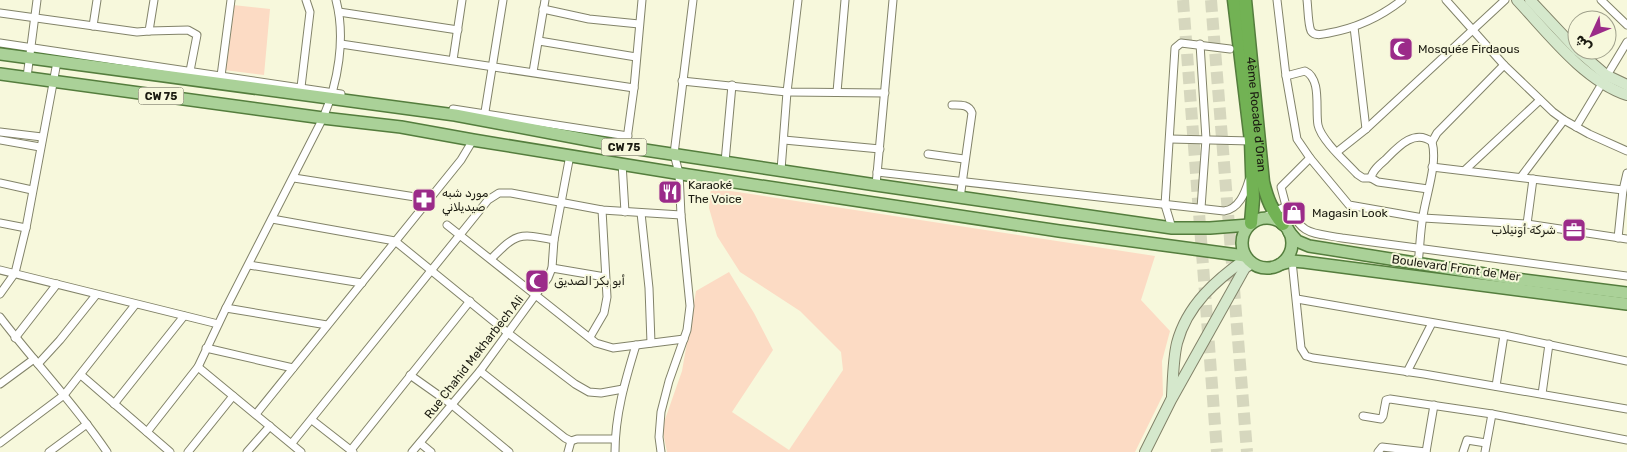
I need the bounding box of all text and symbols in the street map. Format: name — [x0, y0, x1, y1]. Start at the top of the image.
north arrow — [1567, 10, 1617, 60]
text: ش — [1571, 31, 1595, 56]
mosque icon: Mosquée Firdaous — [1388, 36, 1414, 62]
place label: Mosquée Firdaous — [1418, 42, 1520, 56]
street label: 4ème Rocade d'Oran — [1244, 56, 1269, 173]
road number: CW 75 — [138, 88, 184, 104]
road number: CW 75 — [602, 138, 646, 156]
place label: Karaoké The Voice — [688, 178, 742, 206]
restaurant icon: Karaoké The Voice — [657, 179, 683, 205]
place label: مورد شبه صيديلاني — [442, 186, 489, 216]
pharmacy icon: مورد شبه صيديلاني — [411, 187, 437, 213]
shop icon: Magasin Look — [1281, 200, 1307, 226]
place label: Magasin Look — [1312, 206, 1389, 220]
office icon: شركة أونيلاب — [1561, 217, 1587, 243]
place label: شركة أونيلاب — [1491, 223, 1556, 238]
street label: Boulevard Front de Mer — [1391, 252, 1522, 284]
mosque icon: أبو بكر الصديق — [524, 268, 550, 294]
place label: أبو بكر الصديق — [554, 274, 625, 289]
street label: Rue Chahid Mekharbech Ali — [422, 293, 526, 421]

